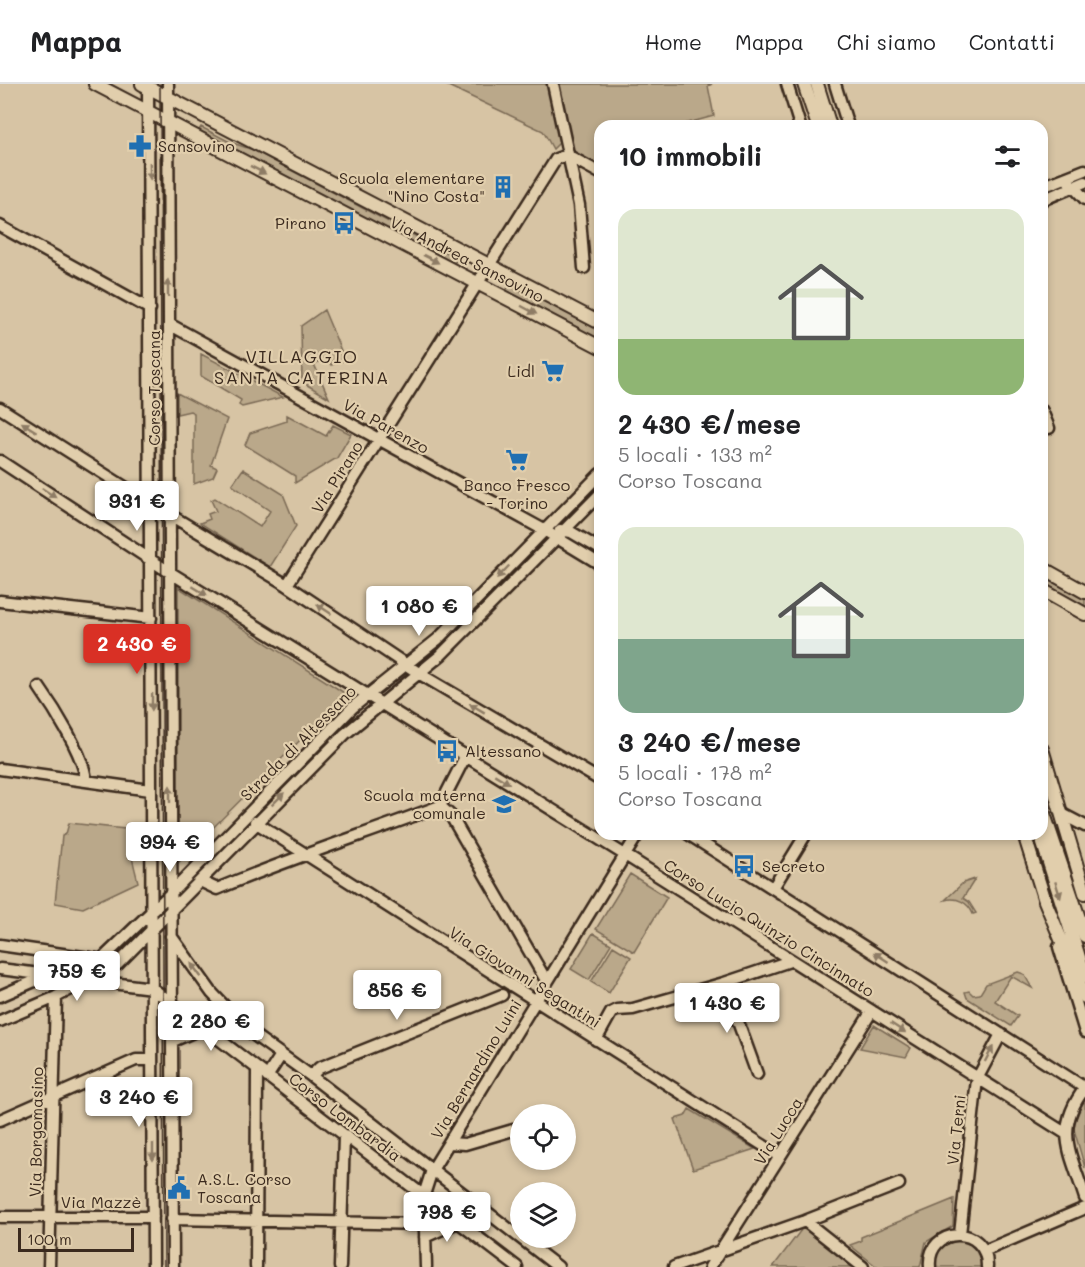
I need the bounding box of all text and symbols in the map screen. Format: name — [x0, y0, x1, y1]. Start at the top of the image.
text: Mappa — [30, 23, 122, 59]
text: Home — [645, 28, 702, 55]
text: Mappa — [735, 28, 804, 55]
text: Chi siamo — [837, 28, 936, 55]
text: Contatti — [969, 28, 1055, 55]
pharmacy icon: Sansovino — [127, 133, 153, 159]
place label: Sansovino — [158, 135, 235, 156]
text: 10 immobili — [618, 139, 763, 173]
icon: filters — [991, 140, 1024, 173]
one-way arrow — [145, 161, 154, 180]
one-way arrow — [249, 165, 266, 174]
place label: Scuola elementare "Nino Costa" — [339, 167, 485, 206]
building icon: Scuola elementare "Nino Costa" — [490, 174, 516, 200]
bus stop icon: Pirano — [331, 210, 357, 236]
street label: Via Andrea Sansovino — [387, 211, 548, 307]
place label: Pirano — [275, 212, 326, 233]
icon: home — [767, 248, 875, 356]
one-way arrow — [422, 254, 439, 264]
one-way arrow — [163, 279, 173, 298]
one-way arrow — [521, 306, 538, 315]
street label: Corso Toscana — [143, 330, 164, 446]
district label: VILLAGGIO SANTA CATERINA — [214, 344, 390, 389]
supermarket icon: Lidl — [540, 358, 566, 384]
place label: Lidl — [508, 360, 535, 381]
street label: Via Parenzo — [340, 393, 433, 458]
text: 2 430 €/mese — [618, 407, 801, 441]
one-way arrow — [21, 421, 38, 432]
street label: Via Pirano — [306, 437, 367, 517]
text: 5 locali · 133 m² — [618, 441, 772, 467]
supermarket icon: Banco Fresco - Torino — [504, 447, 530, 473]
text: Corso Toscana — [618, 467, 763, 493]
place label: Banco Fresco - Torino — [464, 474, 570, 513]
pin: 931 € — [95, 481, 179, 532]
text: 931 € — [109, 487, 165, 513]
one-way arrow — [41, 488, 57, 499]
one-way arrow — [497, 564, 511, 578]
icon: home — [767, 566, 875, 674]
one-way arrow — [192, 585, 209, 596]
pin: 1 080 € — [364, 586, 474, 637]
text: 1 080 € — [380, 592, 458, 618]
one-way arrow — [316, 604, 332, 615]
pin: 2 430 € — [82, 624, 192, 675]
text: 2 430 € — [97, 630, 177, 656]
street label: Strada di Altessano — [235, 680, 360, 805]
one-way arrow — [147, 693, 157, 712]
one-way arrow — [468, 703, 485, 713]
text: 3 240 €/mese — [618, 725, 801, 759]
bus stop icon: Altessano — [434, 738, 460, 764]
place label: Altessano — [465, 740, 541, 761]
text: 5 locali · 178 m² — [618, 759, 772, 785]
one-way arrow — [494, 774, 510, 785]
one-way arrow — [165, 784, 175, 803]
place label: Scuola materna comunale — [364, 784, 486, 823]
text: Corso Toscana — [618, 785, 763, 811]
school or university icon: Scuola materna comunale — [491, 791, 517, 817]
one-way arrow — [271, 792, 286, 806]
pin: 994 € — [128, 822, 212, 873]
text: 994 € — [140, 828, 200, 854]
bus stop icon: Secreto — [731, 853, 757, 879]
street label: Corso Lucio Quinzio Cincinnato — [660, 854, 879, 1001]
place label: Secreto — [762, 855, 825, 876]
one-way arrow — [1054, 881, 1063, 899]
street label: Via Giovanni Segantini — [445, 921, 605, 1032]
pin: 759 € — [35, 951, 119, 1002]
one-way arrow — [873, 952, 889, 963]
text: 759 € — [48, 957, 106, 983]
one-way arrow — [190, 963, 202, 978]
pin: 856 € — [355, 970, 439, 1021]
text: 856 € — [367, 976, 427, 1002]
pin: 1 430 € — [672, 983, 782, 1034]
text: 1 430 € — [688, 989, 766, 1015]
street label: Via Bernardino Luini — [426, 995, 526, 1142]
pin: 2 280 € — [156, 1001, 266, 1052]
text: 2 280 € — [172, 1007, 250, 1033]
one-way arrow — [890, 1022, 906, 1033]
one-way arrow — [984, 1045, 994, 1062]
street label: Via Borgomasino — [24, 1067, 47, 1197]
street label: Corso Lombardia — [285, 1068, 406, 1166]
pin: 3 240 € — [84, 1077, 194, 1128]
text: 3 240 € — [99, 1083, 179, 1109]
street label: Via Lucca — [748, 1093, 807, 1169]
street label: Via Terni — [941, 1094, 970, 1166]
map controls — [510, 1104, 576, 1248]
button: locate — [510, 1104, 576, 1170]
one-way arrow — [148, 1142, 158, 1161]
place label: A.S.L. Corso Toscana — [197, 1168, 291, 1207]
public building icon: A.S.L. Corso Toscana — [166, 1175, 192, 1201]
button: layers — [510, 1182, 576, 1248]
street label: Via Mazzè — [61, 1191, 141, 1212]
pin: 798 € — [405, 1192, 489, 1243]
text: 798 € — [418, 1198, 476, 1224]
scale bar — [18, 1225, 134, 1252]
text: 100 m — [27, 1228, 72, 1249]

